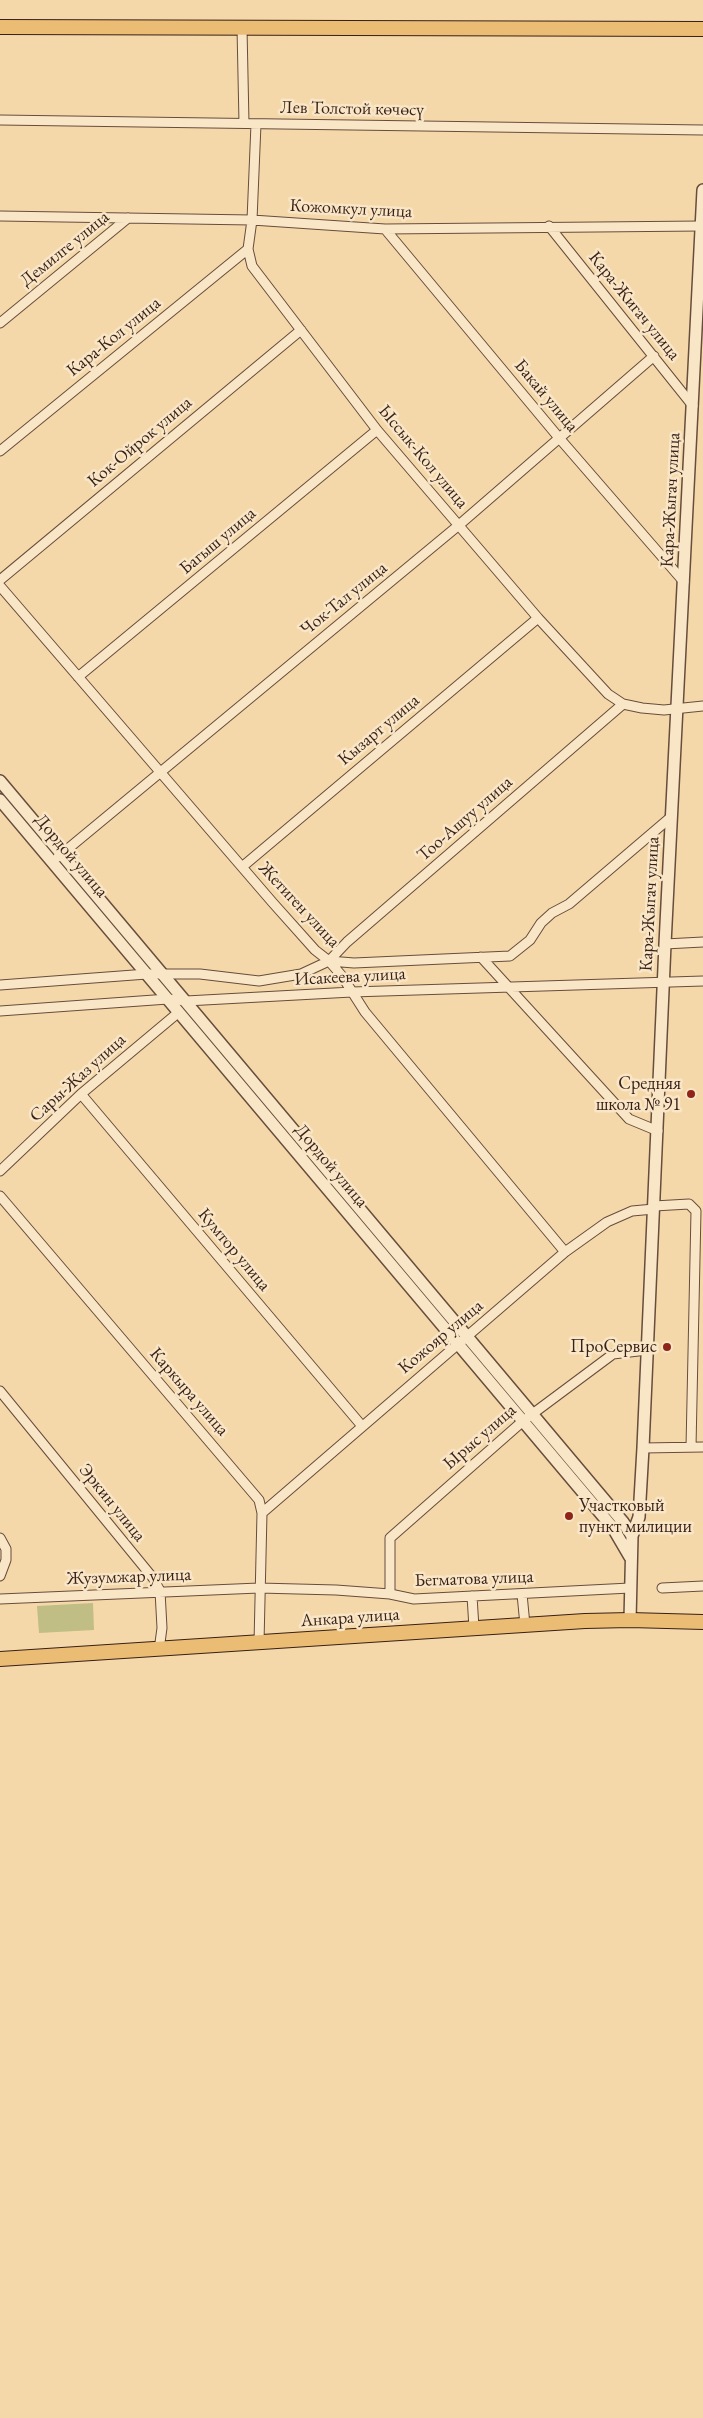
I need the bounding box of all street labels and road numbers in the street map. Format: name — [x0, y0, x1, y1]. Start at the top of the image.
street label: Лев Толстой көчөсү — [280, 97, 424, 121]
street label: Кожомкул улица — [289, 195, 413, 223]
street label: Демилге улица — [16, 207, 114, 291]
street label: Кара-Жигач улица — [584, 247, 684, 365]
street label: Кара-Кол улица — [63, 293, 165, 381]
street label: Бакай улица — [509, 355, 583, 437]
street label: Кок-Ойрок улица — [83, 392, 197, 492]
street label: Ыссык-Кол улица — [373, 401, 473, 513]
street label: Кара-Жыгач улица — [657, 432, 685, 568]
street label: Багыш улица — [175, 503, 261, 579]
street label: Чок-Тал улица — [296, 558, 392, 640]
street label: Кызарт улица — [334, 690, 424, 770]
street label: Тоо-Ашуу улица — [413, 772, 517, 866]
street label: Дордой улица — [30, 810, 112, 902]
street label: Кара-Жыгач улица — [636, 836, 664, 972]
street label: Жетиген улица — [254, 858, 344, 952]
street label: Исакеева улица — [294, 963, 406, 991]
street label: Сары-Жаз улица — [26, 1029, 130, 1127]
street label: Дордой улица — [290, 1120, 372, 1212]
street label: Кумтор улица — [193, 1204, 275, 1296]
street label: Кожояр улица — [394, 1295, 488, 1379]
street label: Каркыра улица — [145, 1343, 233, 1441]
street label: Ырыс улица — [439, 1400, 521, 1474]
street label: Эркин улица — [74, 1460, 150, 1546]
street label: Жузумжар улица — [66, 1564, 192, 1590]
street label: Бегматова улица — [414, 1566, 534, 1592]
street label: Анкара улица — [300, 1604, 400, 1632]

